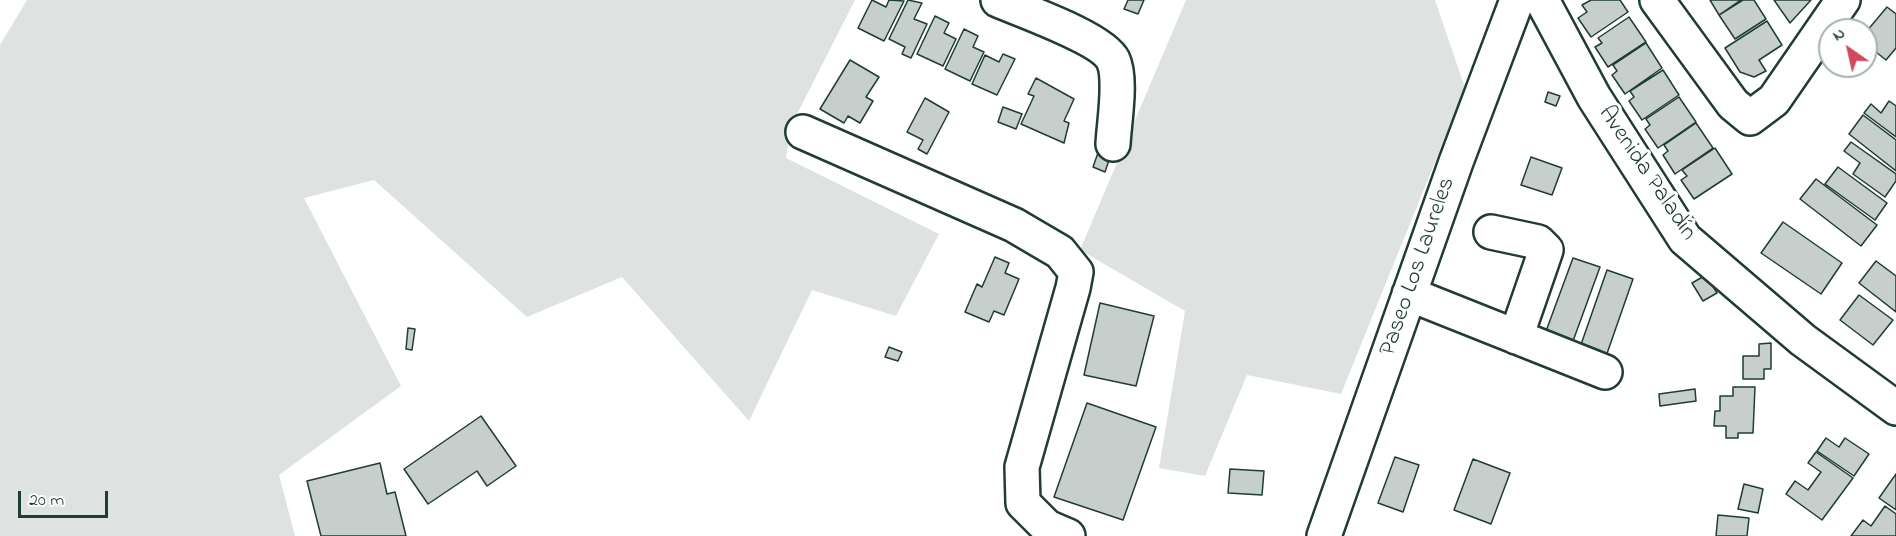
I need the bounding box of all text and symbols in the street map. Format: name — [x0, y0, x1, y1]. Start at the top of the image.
north arrow — [1818, 18, 1878, 78]
text: N — [1828, 22, 1850, 48]
street label: Avenida Paladín — [1590, 101, 1702, 247]
street label: Paseo Los Laureles — [1375, 174, 1463, 360]
scale bar — [21, 479, 111, 517]
text: 20 m — [29, 488, 64, 514]

